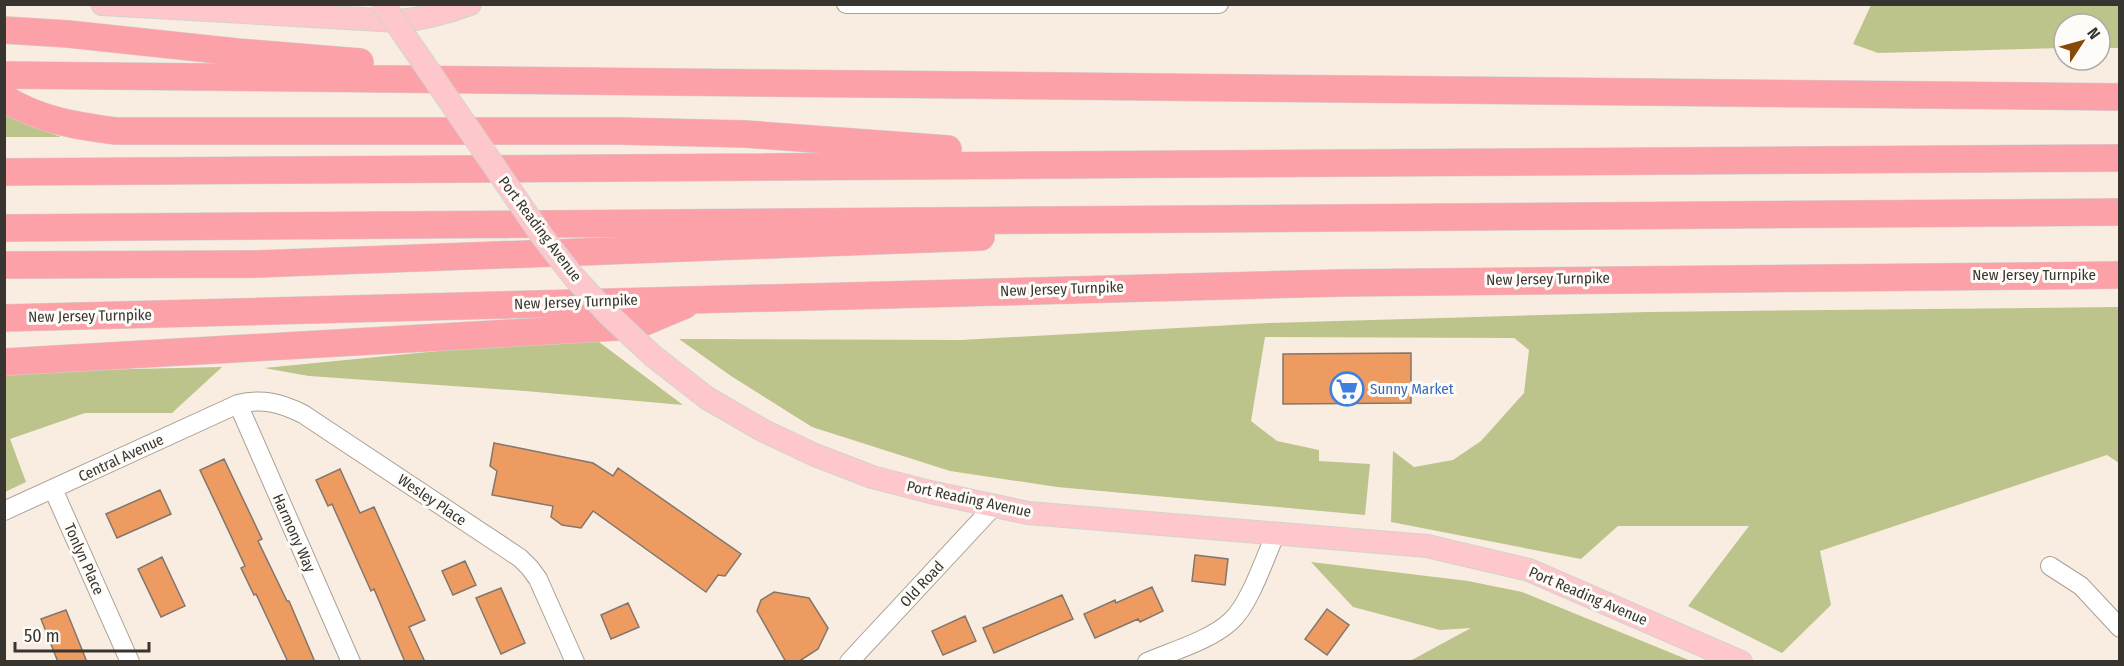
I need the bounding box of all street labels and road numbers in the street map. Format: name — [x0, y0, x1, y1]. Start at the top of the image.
street label: Port Reading Avenue — [495, 173, 585, 285]
street label: New Jersey Turnpike — [1972, 266, 2096, 284]
street label: New Jersey Turnpike — [1486, 269, 1610, 289]
street label: New Jersey Turnpike — [1000, 278, 1124, 300]
street label: New Jersey Turnpike — [514, 291, 638, 313]
street label: New Jersey Turnpike — [28, 306, 152, 326]
street label: Central Avenue — [75, 430, 167, 486]
street label: Wesley Place — [394, 470, 470, 530]
street label: Port Reading Avenue — [905, 477, 1033, 521]
street label: Harmony Way — [269, 491, 319, 575]
street label: Tonlyn Place — [60, 520, 108, 598]
street label: Old Road — [896, 557, 948, 611]
street label: Port Reading Avenue — [1526, 563, 1650, 629]

